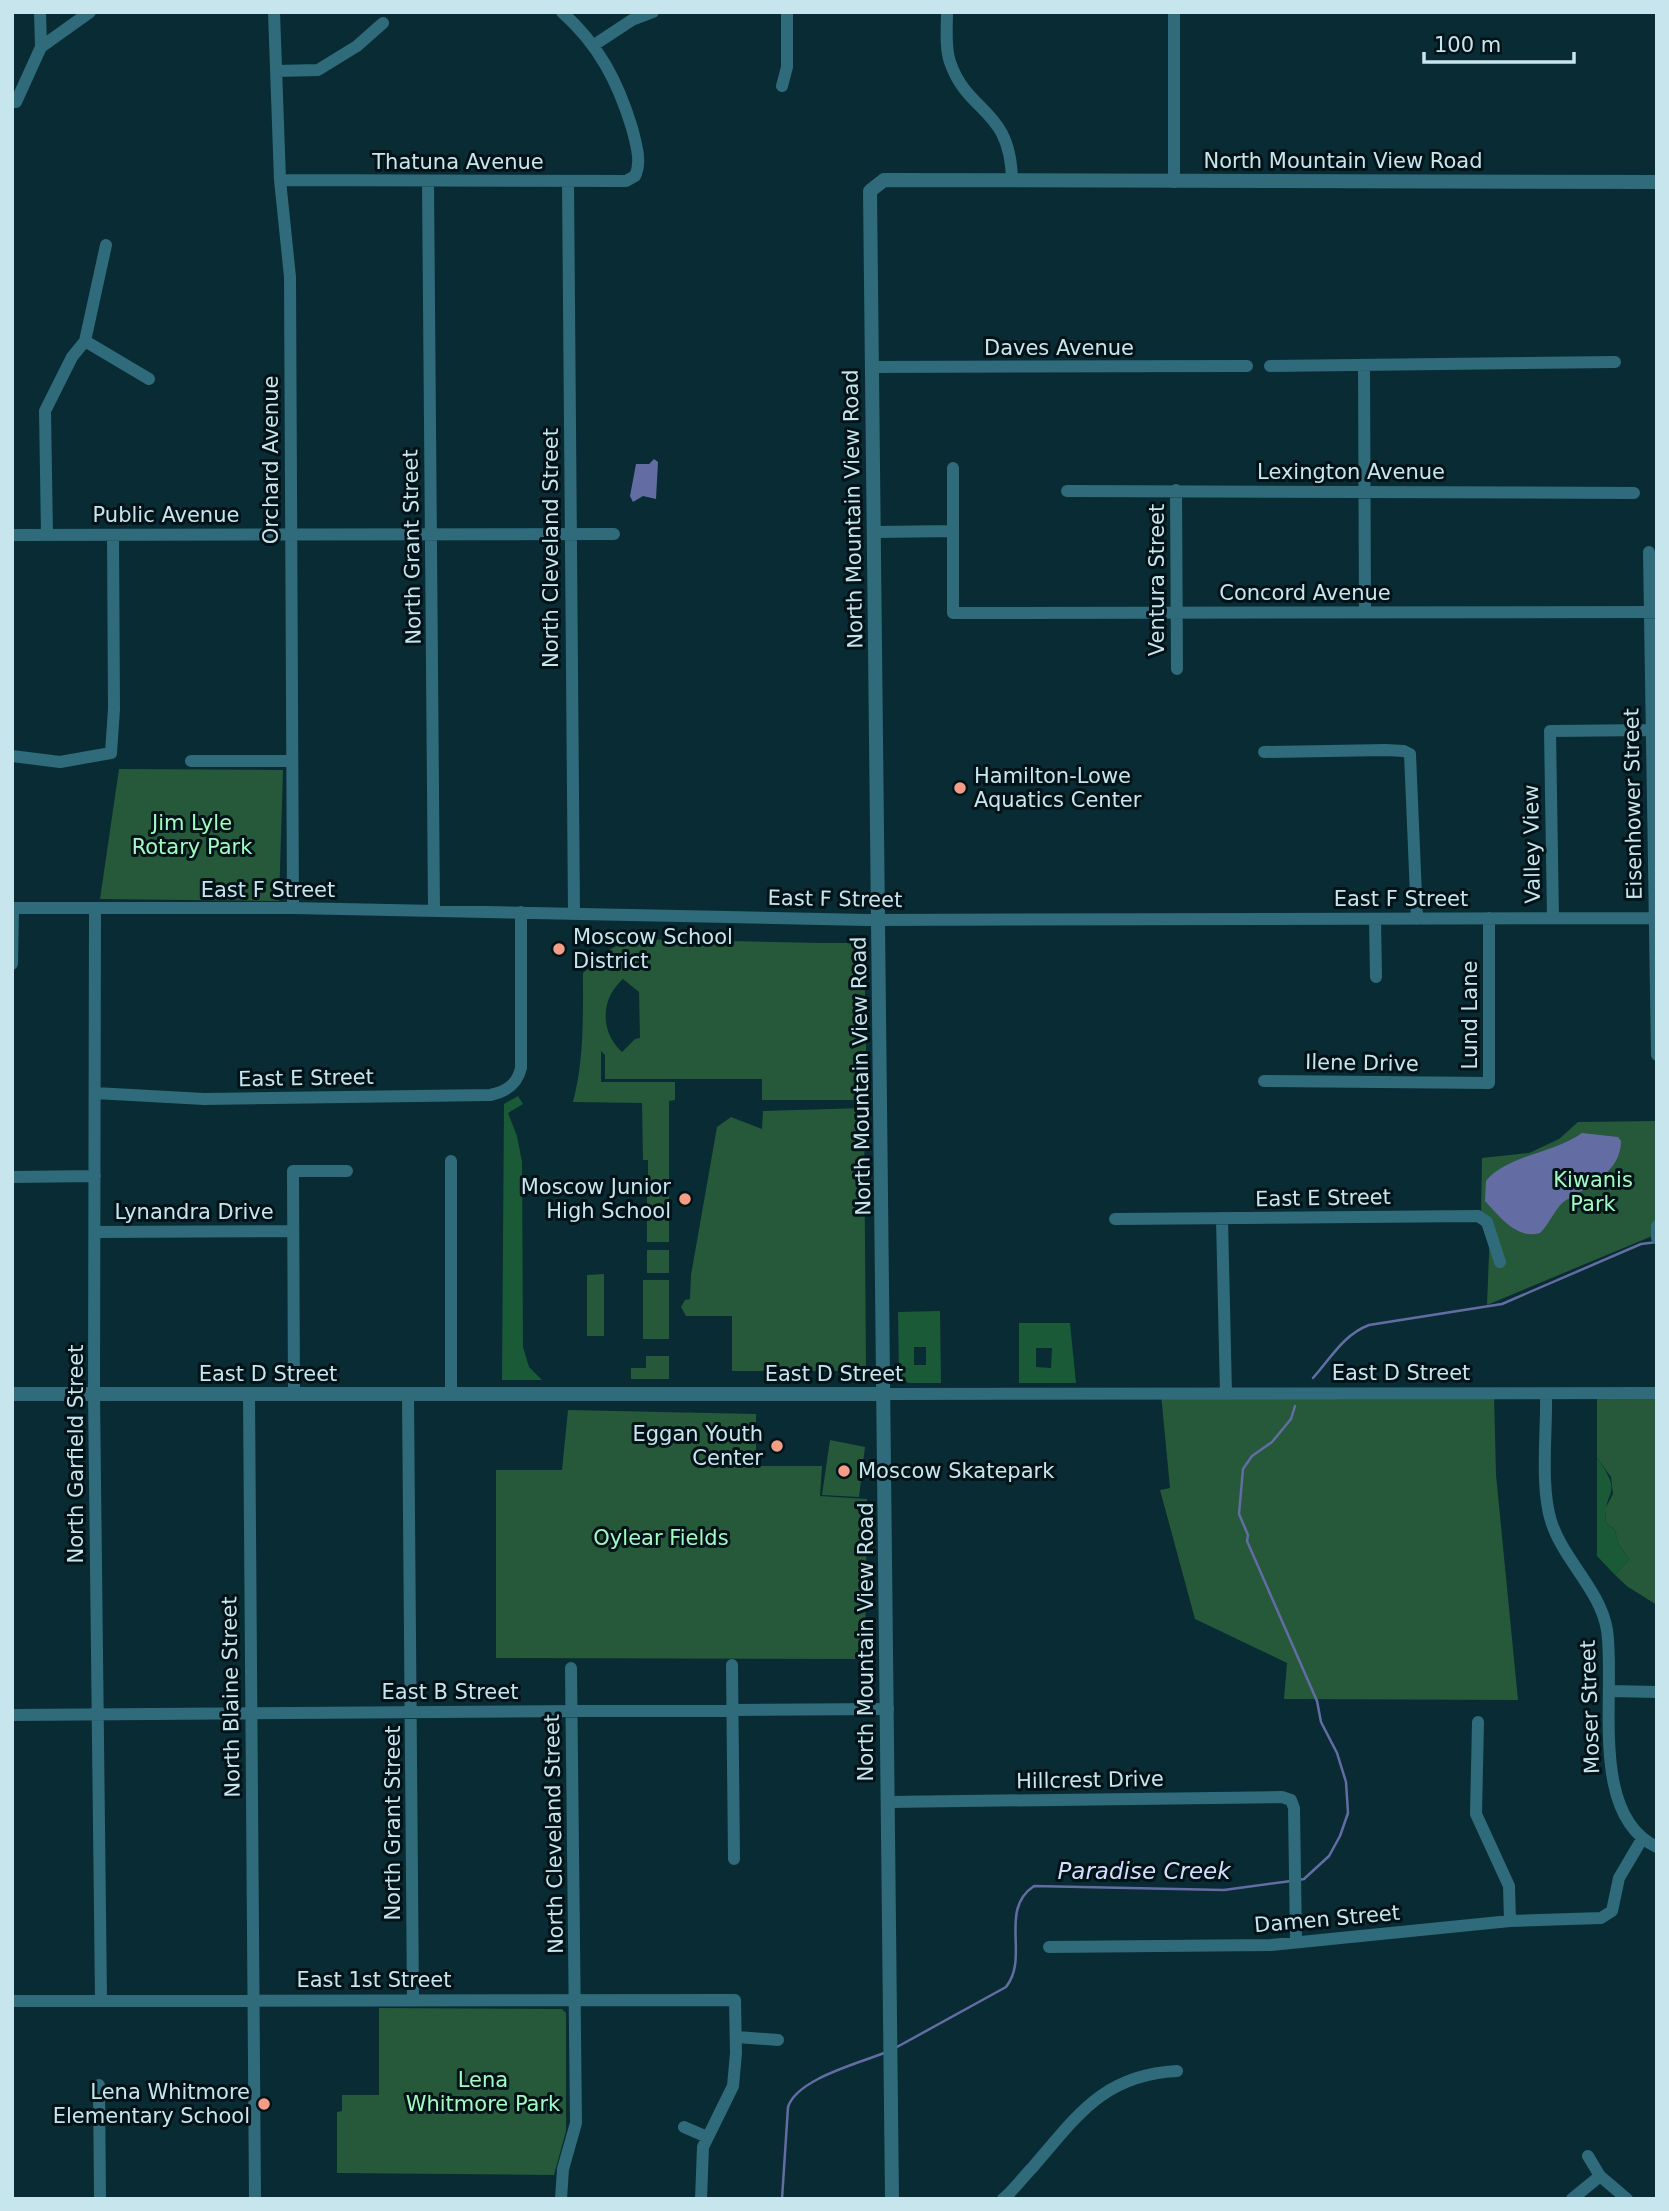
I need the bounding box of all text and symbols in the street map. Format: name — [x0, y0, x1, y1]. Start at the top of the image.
scale bar — [1424, 21, 1574, 65]
text: 100 m — [1434, 33, 1501, 57]
street label: North Mountain View Road — [1203, 149, 1483, 173]
street label: Thatuna Avenue — [371, 150, 544, 174]
street label: Daves Avenue — [984, 336, 1134, 360]
street label: North Mountain View Road — [839, 369, 867, 649]
street label: Orchard Avenue — [259, 376, 283, 544]
street label: North Cleveland Street — [539, 428, 563, 668]
street label: North Grant Street — [398, 449, 426, 645]
street label: Lexington Avenue — [1257, 460, 1445, 484]
street label: Public Avenue — [93, 503, 239, 527]
street label: Ventura Street — [1145, 504, 1169, 656]
street label: Concord Avenue — [1219, 581, 1391, 605]
street label: Eisenhower Street — [1619, 708, 1647, 900]
place label: Hamilton-Lowe Aquatics Center — [974, 764, 1142, 812]
marker: Hamilton-Lowe Aquatics Center — [952, 780, 968, 796]
street label: Valley View — [1519, 784, 1545, 904]
park label: Jim Lyle Rotary Park — [132, 811, 253, 859]
street label: East F Street — [201, 878, 335, 902]
street label: East F Street — [768, 886, 902, 912]
street label: East F Street — [1334, 887, 1468, 911]
place label: Moscow School District — [573, 925, 733, 973]
street label: North Mountain View Road — [847, 936, 875, 1216]
marker: Moscow School District — [551, 941, 567, 957]
street label: Lund Lane — [1458, 961, 1482, 1069]
street label: Ilene Drive — [1305, 1050, 1419, 1076]
street label: East E Street — [238, 1065, 374, 1091]
park label: Kiwanis Park — [1553, 1168, 1633, 1216]
place label: Moscow Junior High School — [521, 1175, 671, 1223]
street label: East E Street — [1255, 1185, 1391, 1211]
marker: Moscow Junior High School — [677, 1191, 693, 1207]
street label: Lynandra Drive — [114, 1200, 274, 1224]
street label: North Garfield Street — [64, 1345, 88, 1563]
street label: East D Street — [1332, 1361, 1470, 1385]
street label: East D Street — [199, 1362, 337, 1386]
street label: East D Street — [765, 1362, 903, 1386]
place label: Eggan Youth Center — [632, 1422, 763, 1470]
marker: Eggan Youth Center — [769, 1438, 785, 1454]
place label: Moscow Skatepark — [858, 1459, 1055, 1483]
marker: Moscow Skatepark — [836, 1463, 852, 1479]
street label: North Mountain View Road — [854, 1502, 878, 1782]
park label: Oylear Fields — [593, 1526, 729, 1550]
street label: North Blaine Street — [217, 1596, 245, 1798]
street label: Moser Street — [1576, 1640, 1604, 1774]
street label: East B Street — [382, 1680, 518, 1704]
street label: North Cleveland Street — [540, 1714, 568, 1954]
street label: North Grant Street — [381, 1725, 405, 1921]
street label: Hillcrest Drive — [1016, 1767, 1164, 1793]
water label: Paradise Creek — [1057, 1858, 1232, 1884]
street label: Damen Street — [1253, 1901, 1401, 1937]
street label: East 1st Street — [296, 1968, 452, 1992]
park label: Lena Whitmore Park — [406, 2068, 561, 2116]
place label: Lena Whitmore Elementary School — [53, 2080, 250, 2128]
marker: Lena Whitmore Elementary School — [256, 2096, 272, 2112]

